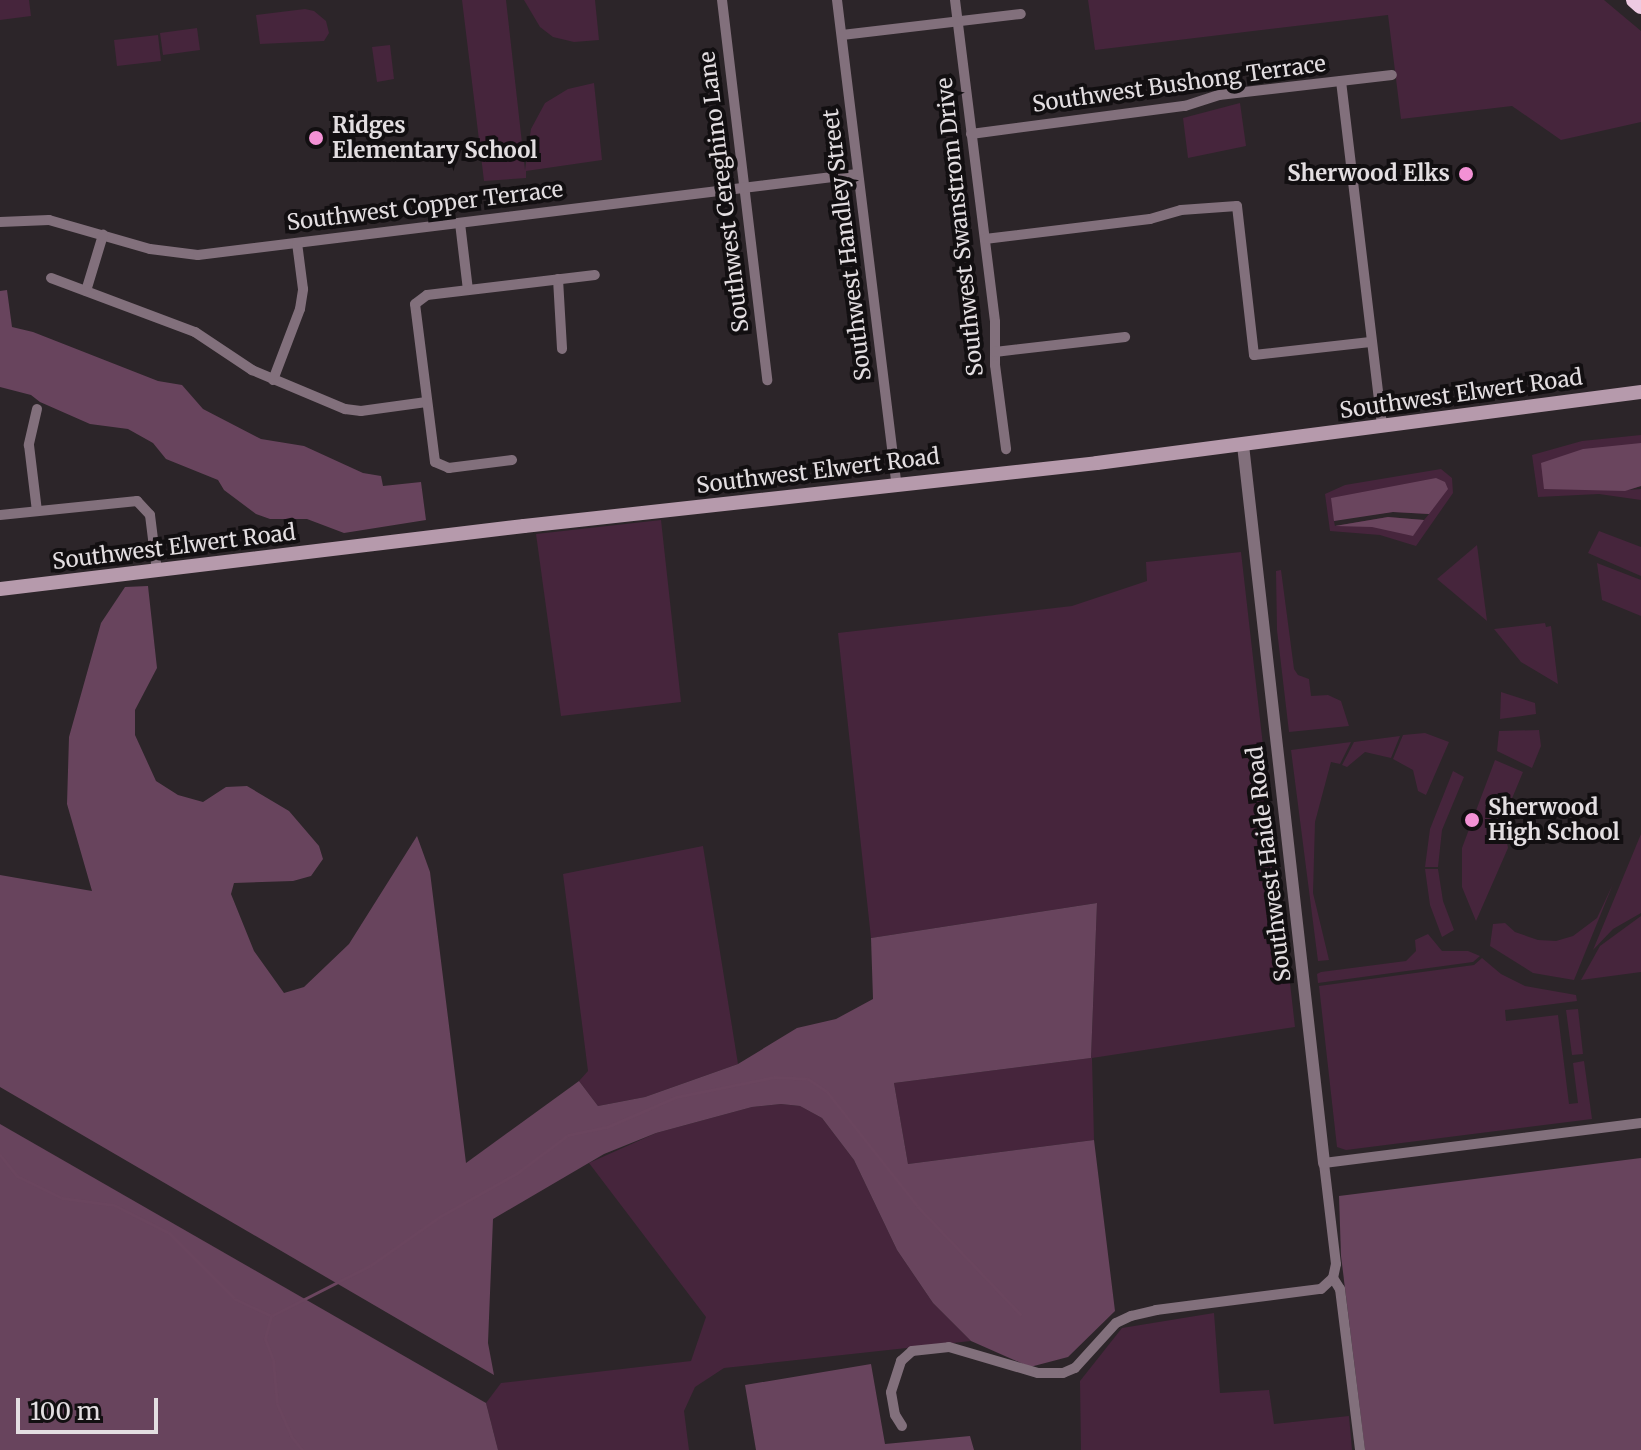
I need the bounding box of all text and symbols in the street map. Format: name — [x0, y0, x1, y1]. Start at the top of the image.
street label: Southwest Cereghino Lane — [694, 50, 754, 334]
street label: Southwest Bushong Terrace — [1031, 50, 1327, 118]
street label: Southwest Swanstrom Drive — [931, 76, 989, 378]
street label: Southwest Handley Street — [817, 108, 877, 382]
place label: Ridges Elementary School — [332, 112, 537, 164]
marker: Ridges Elementary School — [307, 129, 325, 147]
place label: Sherwood Elks — [1287, 161, 1450, 187]
marker: Sherwood Elks — [1457, 165, 1475, 183]
street label: Southwest Copper Terrace — [285, 176, 565, 236]
street label: Southwest Elwert Road — [1338, 364, 1584, 424]
street label: Southwest Elwert Road — [695, 443, 941, 499]
street label: Southwest Elwert Road — [51, 519, 297, 575]
street label: Southwest Haide Road — [1241, 745, 1297, 983]
place label: Sherwood High School — [1488, 794, 1620, 846]
marker: Sherwood High School — [1463, 811, 1481, 829]
scale bar — [20, 1382, 162, 1432]
text: 100 m — [30, 1396, 100, 1427]

